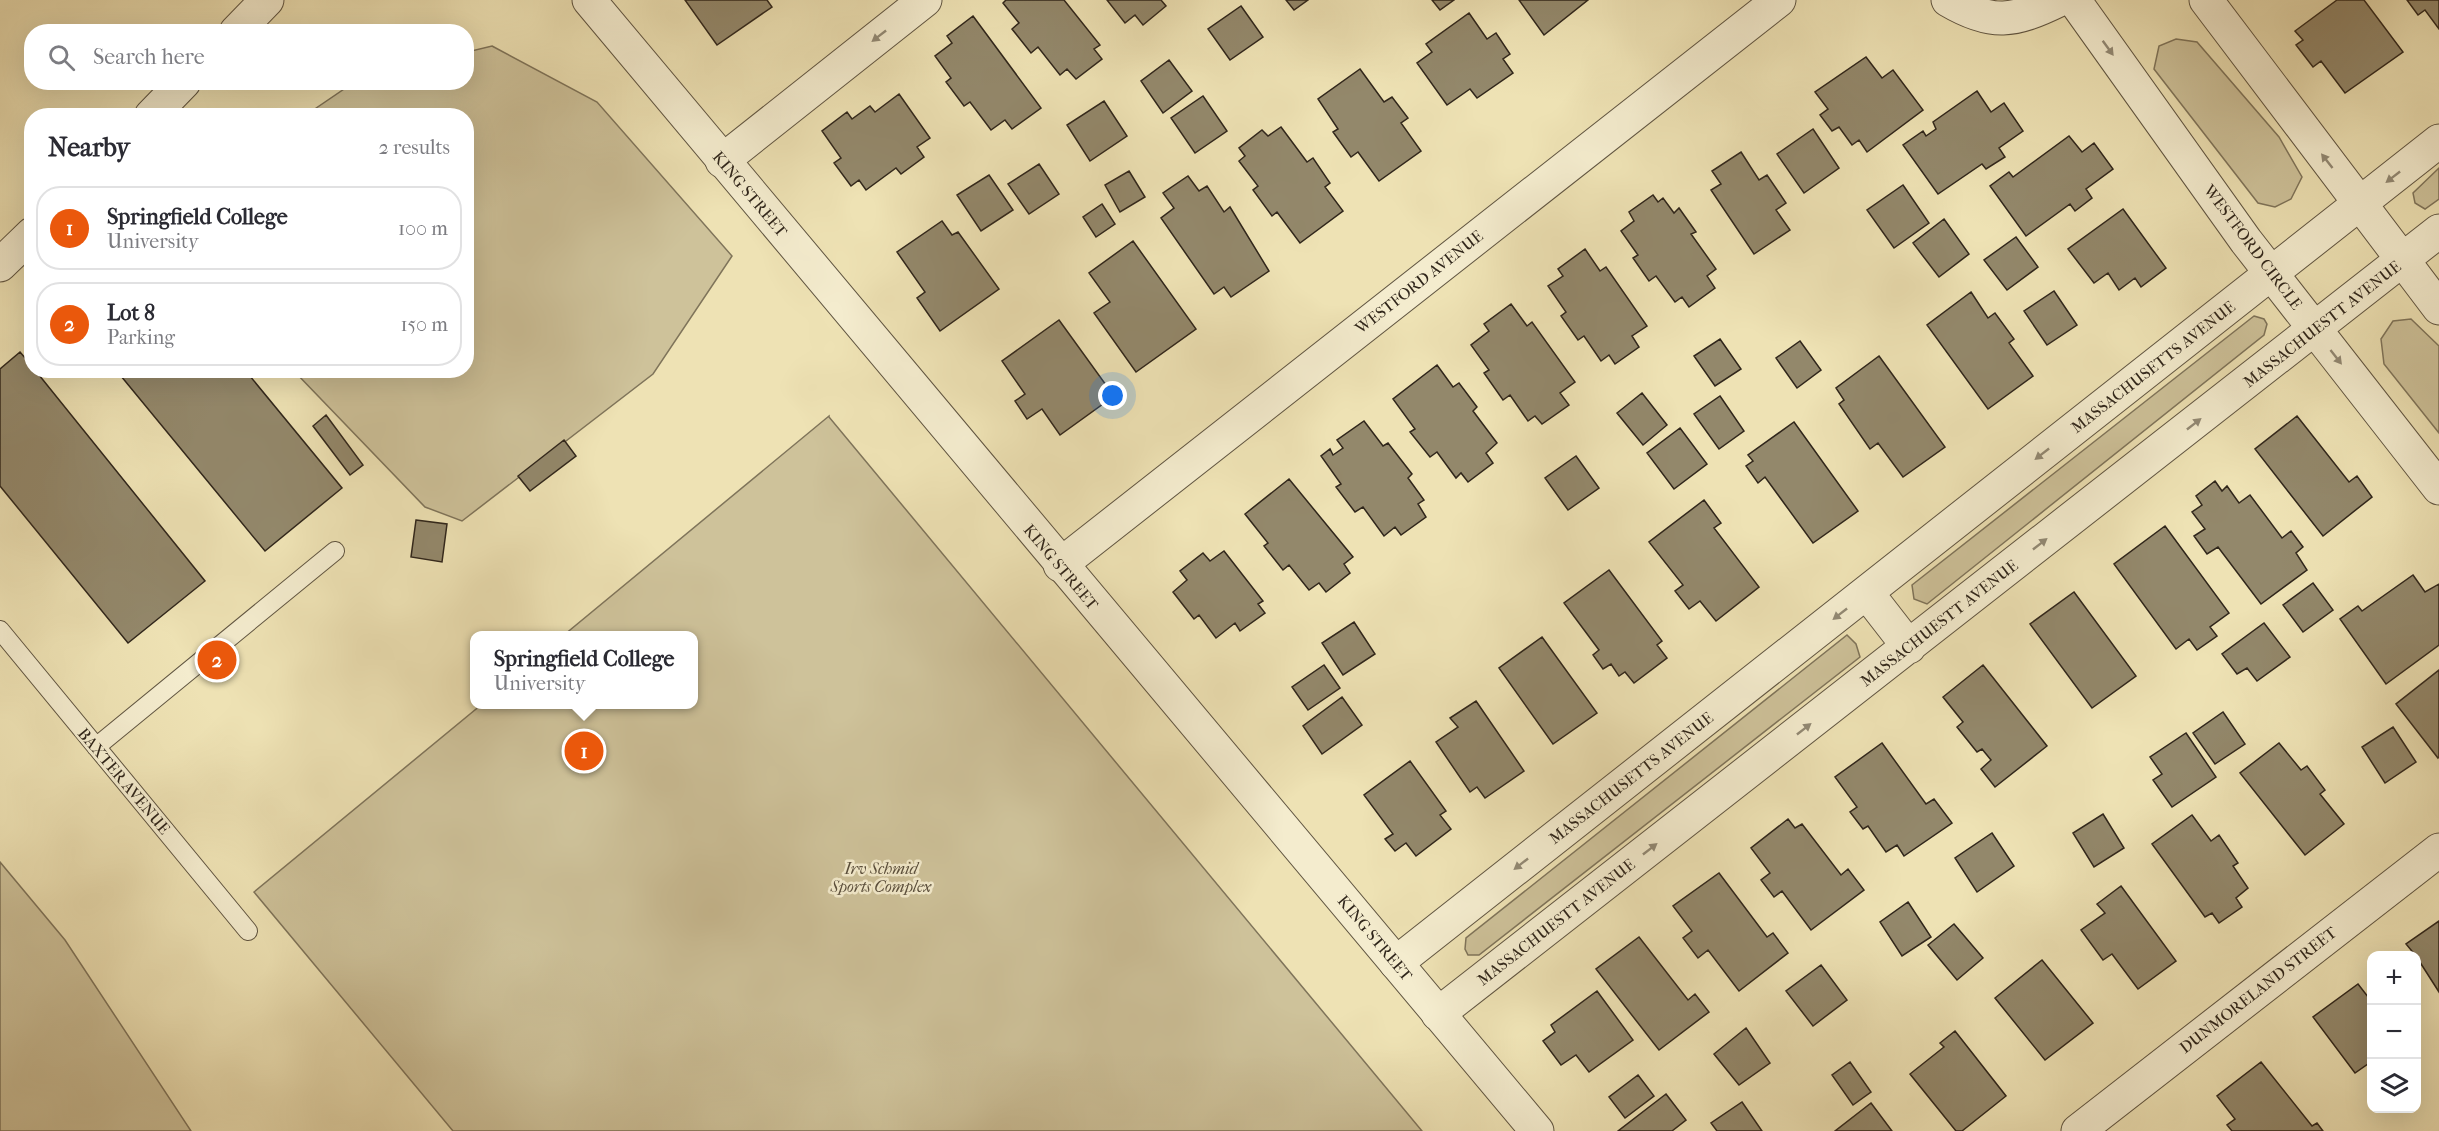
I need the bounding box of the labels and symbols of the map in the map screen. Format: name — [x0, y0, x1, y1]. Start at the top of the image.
one-way arrow — [872, 30, 887, 42]
one-way arrow — [2102, 39, 2114, 55]
street label: KING STREET — [709, 147, 791, 241]
one-way arrow — [2321, 154, 2333, 169]
one-way arrow — [2385, 171, 2401, 184]
street label: WESTFORD CIRCLE — [2199, 180, 2306, 313]
street label: WESTFORD AVENUE — [1351, 226, 1487, 338]
street label: MASSACHUESTT AVENUE — [2239, 256, 2405, 391]
street label: MASSACHUSETTS AVENUE — [2067, 297, 2239, 437]
one-way arrow — [2330, 349, 2342, 364]
your location — [1098, 381, 1127, 410]
one-way arrow — [2186, 418, 2202, 431]
one-way arrow — [2035, 448, 2050, 460]
street label: KING STREET — [1020, 520, 1102, 614]
one-way arrow — [2032, 538, 2048, 551]
street label: MASSACHUESTT AVENUE — [1856, 555, 2022, 690]
one-way arrow — [1832, 607, 1847, 619]
pin: 2 — [198, 638, 236, 682]
street label: MASSACHUSETTS AVENUE — [1545, 708, 1717, 848]
one-way arrow — [1796, 723, 1811, 735]
street label: BAXTER AVENUE — [74, 724, 174, 838]
pin: 1 — [564, 728, 604, 774]
one-way arrow — [1642, 842, 1658, 855]
street label: MASSACHUESTT AVENUE — [1473, 854, 1639, 989]
one-way arrow — [1514, 858, 1529, 870]
park label: Irv Schmid Sports Complex — [830, 859, 932, 896]
street label: KING STREET — [1334, 891, 1416, 985]
street label: DUNMORELAND STREET — [2176, 923, 2340, 1057]

